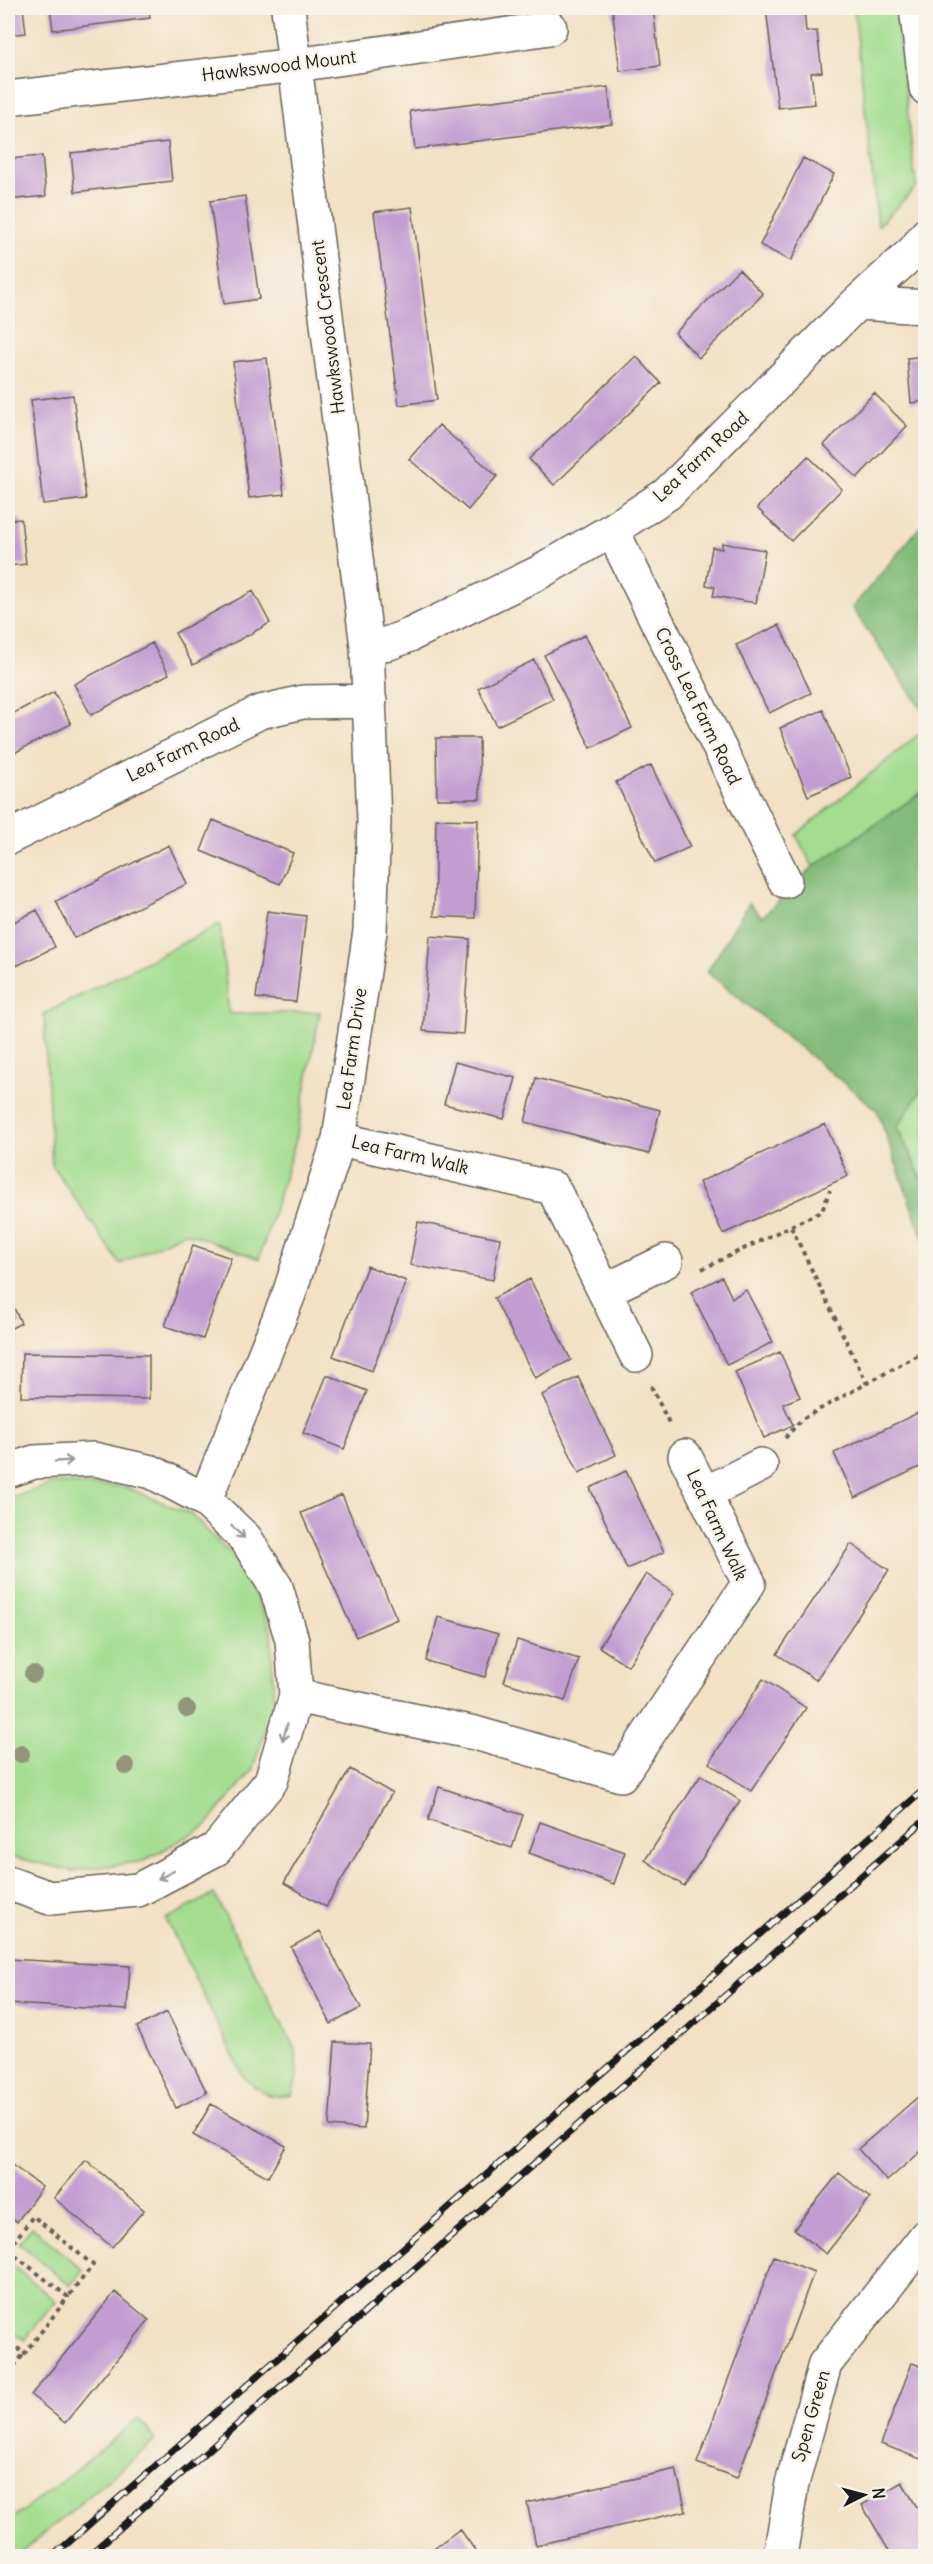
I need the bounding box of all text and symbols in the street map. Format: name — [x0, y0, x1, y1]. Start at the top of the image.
street label: Hawkswood Mount — [200, 45, 357, 86]
street label: Hawkswood Crescent — [305, 239, 350, 415]
street label: Lea Farm Road — [648, 406, 754, 507]
street label: Cross Lea Farm Road — [650, 623, 747, 789]
street label: Lea Farm Road — [123, 712, 243, 787]
street label: Lea Farm Drive — [332, 986, 371, 1111]
street label: Lea Farm Walk — [349, 1130, 471, 1179]
one-way arrow — [54, 1455, 74, 1466]
street label: Lea Farm Walk — [682, 1466, 753, 1584]
one-way arrow — [231, 1524, 246, 1539]
one-way arrow — [279, 1722, 290, 1741]
one-way arrow — [158, 1870, 176, 1881]
street label: Spen Green — [786, 2367, 835, 2464]
north arrow — [834, 2465, 894, 2525]
text: N — [868, 2487, 889, 2500]

